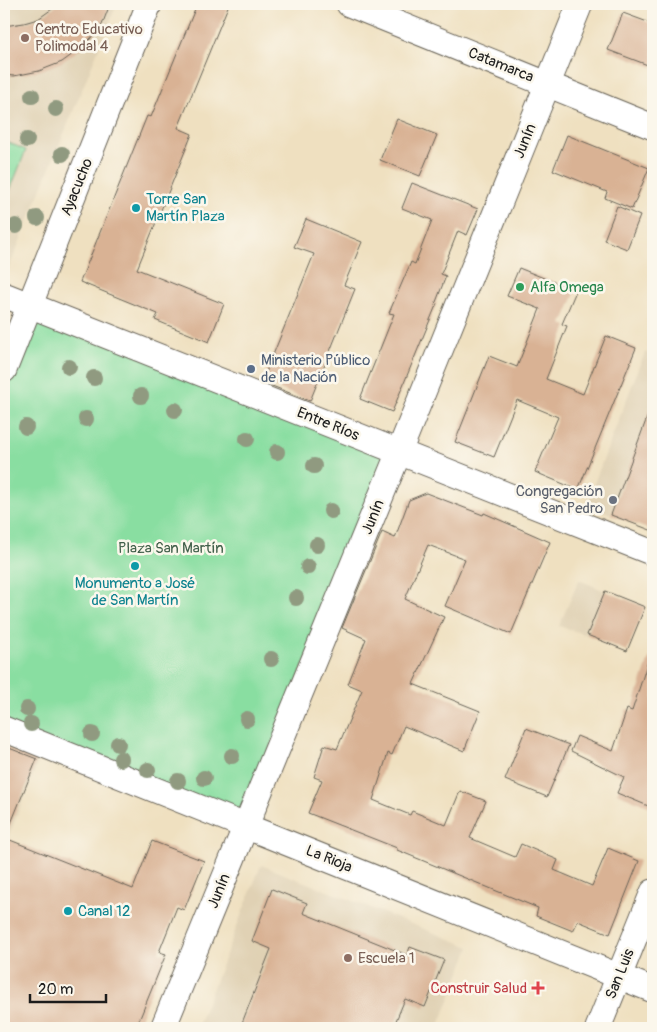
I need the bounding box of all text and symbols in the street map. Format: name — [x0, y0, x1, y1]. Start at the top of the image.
place label: Centro Educativo Polimodal 4 — [35, 20, 143, 56]
marker: Centro Educativo Polimodal 4 — [19, 32, 31, 44]
street label: Catamarca — [465, 43, 537, 87]
street label: Junín — [509, 121, 541, 161]
street label: Ayacucho — [57, 155, 97, 219]
place label: Torre San Martín Plaza — [146, 190, 225, 226]
marker: Torre San Martín Plaza — [130, 202, 142, 214]
place label: Alfa Omega — [530, 278, 604, 297]
marker: Alfa Omega — [514, 281, 526, 293]
place label: Ministerio Público de la Nación — [261, 351, 370, 387]
marker: Ministerio Público de la Nación — [245, 363, 257, 375]
street label: Entre Ríos — [294, 403, 362, 445]
place label: Congregación San Pedro — [516, 482, 603, 518]
marker: Congregación San Pedro — [607, 494, 619, 506]
street label: Junín — [357, 497, 389, 537]
park label: Plaza San Martín — [118, 539, 224, 558]
marker: Monumento a José de San Martín — [129, 560, 141, 572]
place label: Monumento a José de San Martín — [75, 574, 195, 610]
street label: La Rioja — [303, 841, 355, 877]
street label: Junín — [203, 871, 235, 911]
place label: Canal 12 — [78, 902, 130, 921]
marker: Canal 12 — [62, 905, 74, 917]
street label: San Luis — [601, 946, 639, 1002]
place label: Escuela 1 — [358, 949, 415, 968]
marker: Escuela 1 — [342, 952, 354, 964]
scale bar — [30, 972, 106, 1004]
place label: Construir Salud — [431, 979, 527, 998]
text: 20 m — [38, 980, 73, 999]
marker: Construir Salud — [531, 981, 545, 995]

